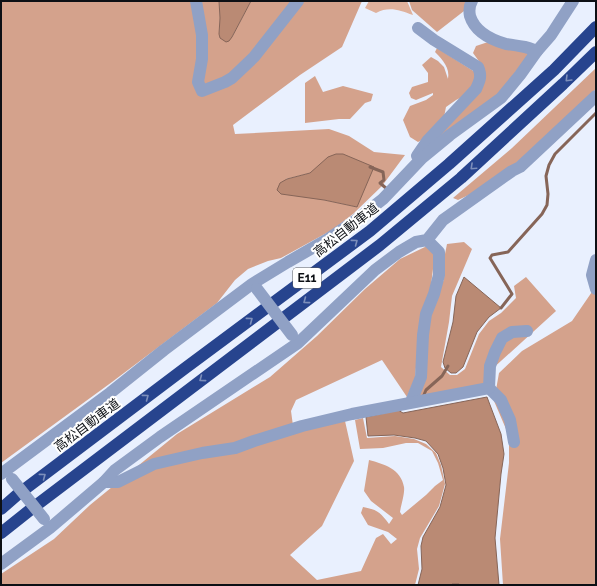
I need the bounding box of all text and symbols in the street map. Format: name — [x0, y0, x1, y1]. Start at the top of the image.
one-way arrow — [565, 74, 573, 82]
one-way arrow — [470, 163, 478, 170]
street label: 高松自動車道 — [311, 200, 381, 260]
one-way arrow — [350, 240, 357, 247]
road number: E11 — [293, 268, 321, 288]
one-way arrow — [303, 296, 310, 304]
one-way arrow — [246, 317, 253, 324]
one-way arrow — [199, 375, 206, 382]
one-way arrow — [142, 395, 149, 402]
street label: 高松自動車道 — [51, 396, 123, 454]
one-way arrow — [38, 474, 45, 481]

